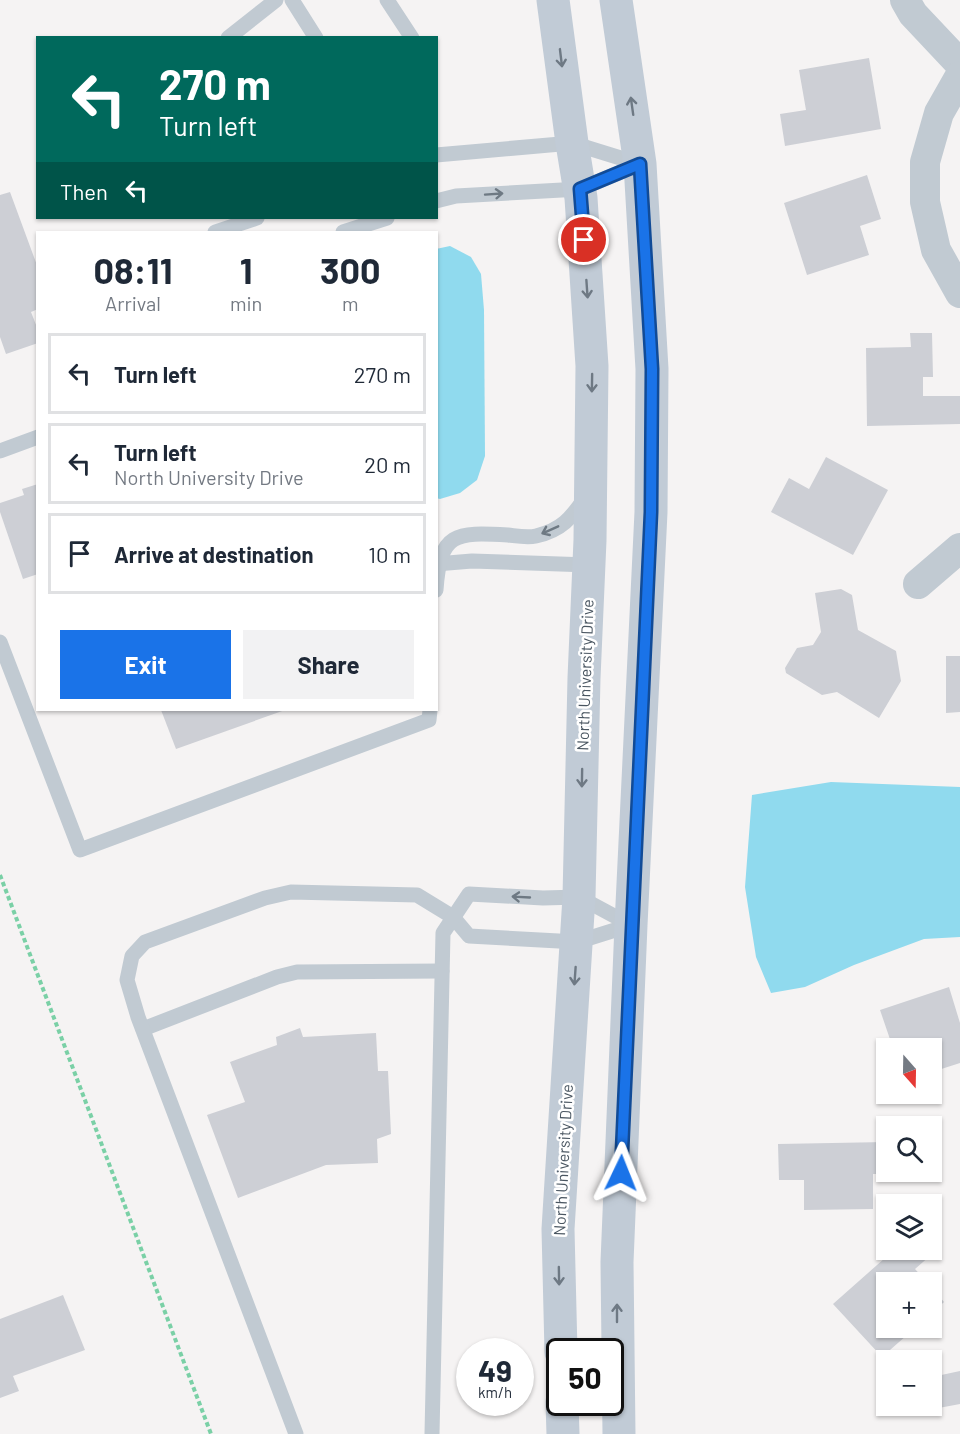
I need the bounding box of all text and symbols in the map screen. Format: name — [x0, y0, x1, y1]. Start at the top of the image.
one-way arrow — [556, 48, 567, 67]
text: 270 m — [159, 58, 271, 108]
icon: left — [60, 60, 138, 138]
one-way arrow — [626, 97, 637, 117]
text: Turn left — [159, 109, 257, 141]
icon: left — [120, 174, 153, 207]
text: Then — [60, 178, 108, 204]
one-way arrow — [484, 188, 504, 199]
pin — [558, 214, 609, 265]
icon: arrive — [567, 223, 600, 256]
text: 08:11 — [94, 248, 172, 291]
text: 1 — [240, 248, 253, 291]
text: 300 — [320, 248, 380, 291]
one-way arrow — [582, 278, 593, 298]
text: Arrival — [105, 291, 161, 315]
text: min — [230, 291, 262, 315]
text: m — [342, 291, 358, 315]
icon: left — [63, 357, 96, 390]
text: Turn left — [114, 361, 197, 387]
text: 270 m — [354, 361, 411, 387]
one-way arrow — [586, 372, 598, 392]
text: Turn left — [114, 439, 197, 465]
icon: left — [63, 447, 96, 480]
text: 20 m — [364, 451, 411, 477]
text: North University Drive — [114, 465, 304, 489]
one-way arrow — [541, 525, 560, 536]
icon: arrive — [63, 537, 96, 570]
text: Arrive at destination — [114, 541, 313, 567]
text: 10 m — [368, 541, 411, 567]
street label: North University Drive — [572, 599, 597, 751]
button: Exit — [60, 630, 231, 699]
button: Share — [243, 630, 414, 699]
one-way arrow — [576, 768, 588, 788]
one-way arrow — [511, 891, 531, 902]
one-way arrow — [569, 966, 580, 986]
north arrow — [876, 1038, 942, 1104]
map controls — [876, 1038, 942, 1416]
street label: North University Drive — [549, 1084, 576, 1236]
button: search — [876, 1116, 942, 1182]
position arrow — [589, 1141, 653, 1205]
button: layers — [876, 1194, 942, 1260]
one-way arrow — [554, 1265, 565, 1285]
button: + — [876, 1272, 942, 1338]
one-way arrow — [612, 1303, 623, 1323]
speed limit sign: 50 — [546, 1338, 624, 1416]
button: − — [876, 1350, 942, 1416]
text: 49 — [478, 1352, 512, 1388]
text: km/h — [478, 1383, 512, 1401]

